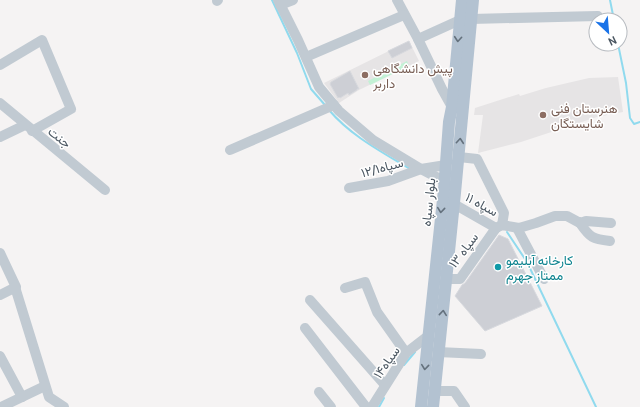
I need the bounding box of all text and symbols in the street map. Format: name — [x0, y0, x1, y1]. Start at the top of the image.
north arrow — [588, 12, 628, 52]
text: N — [606, 33, 619, 49]
one-way arrow — [454, 36, 463, 42]
place label: پیش دانشگاهی داربر — [372, 60, 453, 92]
marker: پیش دانشگاهی داربر — [360, 70, 370, 80]
place label: هنرستان فنی شایستگان — [551, 100, 618, 132]
marker: هنرستان فنی شایستگان — [538, 110, 548, 120]
street label: جنت — [45, 123, 75, 151]
one-way arrow — [456, 138, 465, 144]
street label: سپاه۱۲/۱ — [359, 154, 405, 182]
street label: بلوار سپاه — [418, 177, 441, 227]
street label: سپاه ۱۱ — [462, 189, 501, 221]
one-way arrow — [437, 207, 446, 213]
street label: سپاه ۱۳ — [445, 229, 483, 272]
place label: کارخانه آبلیمو ممتاز جهرم — [506, 252, 573, 284]
marker: کارخانه آبلیمو ممتاز جهرم — [493, 262, 503, 272]
one-way arrow — [438, 309, 447, 316]
street label: سپاه۱۴ — [369, 343, 404, 382]
one-way arrow — [421, 364, 430, 370]

